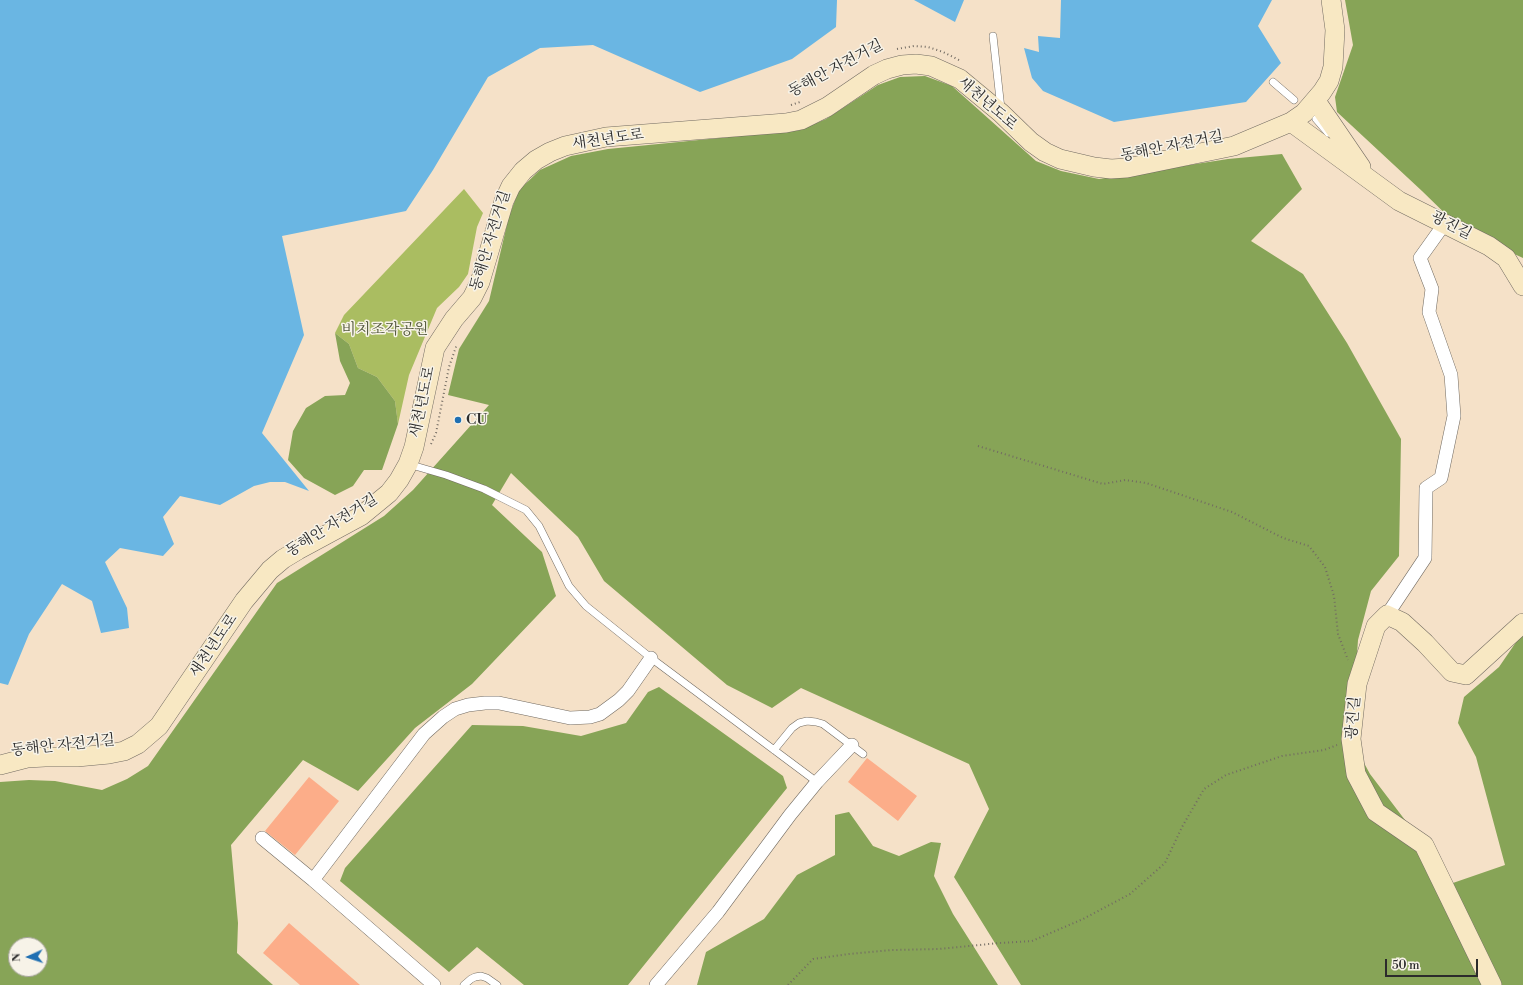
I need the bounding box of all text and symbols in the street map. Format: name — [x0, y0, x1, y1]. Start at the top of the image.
street label: 동해안 자전거길 — [786, 37, 886, 101]
street label: 새천년도로 — [954, 73, 1020, 135]
street label: 새천년도로 — [571, 126, 645, 154]
street label: 동해안 자전거길 — [1119, 128, 1225, 166]
street label: 동해안 자전거길 — [467, 188, 515, 294]
street label: 광진길 — [1428, 208, 1474, 244]
park label: 비치조각공원 — [342, 321, 428, 339]
street label: 새천년도로 — [407, 365, 439, 439]
place label: CU — [466, 411, 487, 429]
marker: CU — [453, 415, 463, 425]
street label: 동해안 자전거길 — [283, 491, 381, 561]
street label: 새천년도로 — [186, 611, 242, 681]
street label: 광진길 — [1343, 696, 1365, 740]
street label: 동해안 자전거길 — [10, 732, 116, 760]
north arrow — [8, 937, 48, 977]
scale bar — [1387, 951, 1480, 977]
text: N — [10, 953, 24, 962]
text: 50 m — [1392, 958, 1420, 973]

